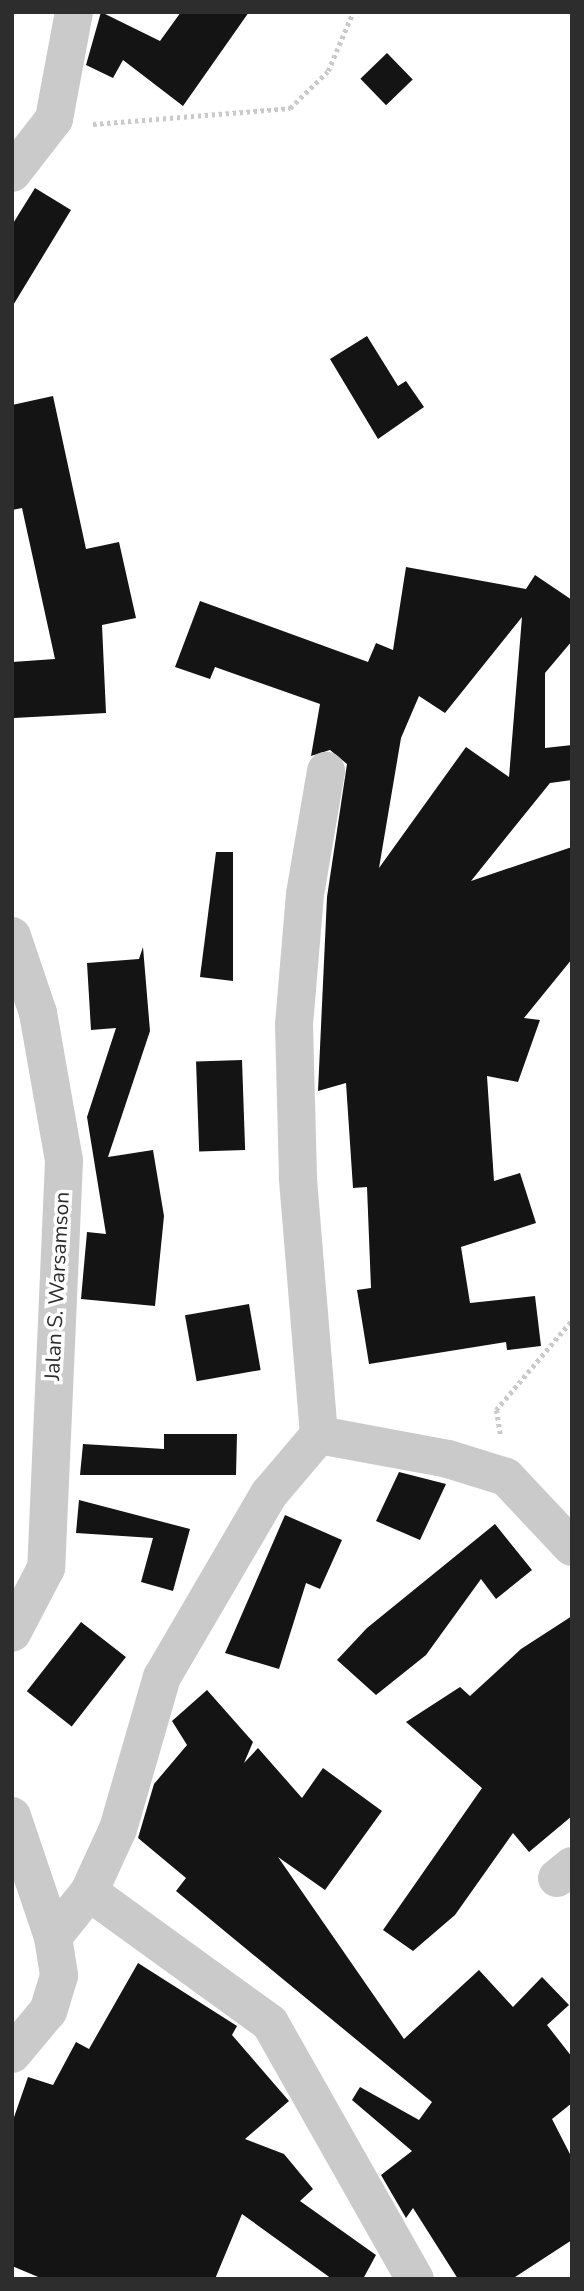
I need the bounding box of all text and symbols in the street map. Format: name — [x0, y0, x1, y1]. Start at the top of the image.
street label: Jalan S. Warsamson — [39, 1191, 75, 1381]

